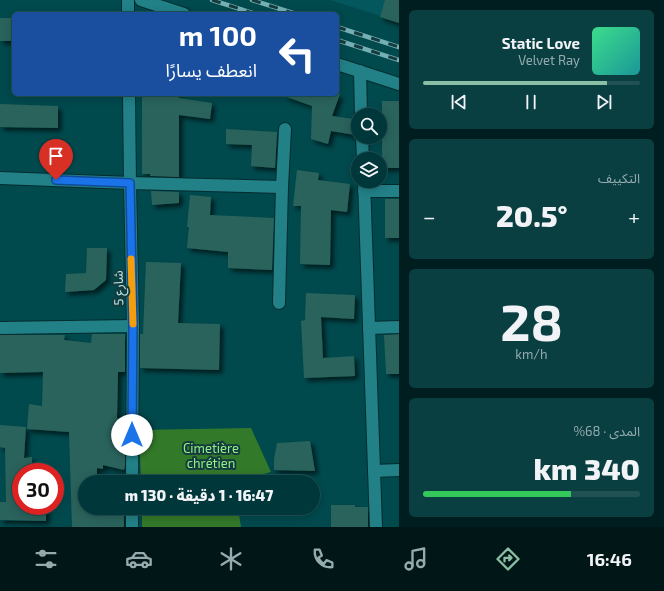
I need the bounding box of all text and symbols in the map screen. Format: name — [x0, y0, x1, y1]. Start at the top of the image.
text: 100 m — [179, 18, 257, 52]
icon: left — [271, 28, 323, 80]
text: Static Love — [502, 34, 580, 52]
text: Velvet Ray — [518, 52, 580, 68]
text: انعطف يسارًا — [166, 59, 257, 81]
icon: previous — [448, 91, 470, 113]
icon: pause — [520, 91, 542, 113]
icon: next — [593, 91, 615, 113]
map controls — [351, 108, 387, 188]
button: search — [351, 108, 387, 144]
pin — [39, 139, 73, 180]
icon: arrive — [45, 145, 67, 167]
button: layers — [351, 152, 387, 188]
text: التكييف — [598, 170, 640, 186]
text: 20.5° — [496, 197, 568, 233]
text: − — [423, 203, 436, 229]
text: + — [628, 203, 640, 229]
street label: شارع 5 — [110, 270, 129, 306]
text: 28 — [500, 289, 563, 351]
text: km/h — [515, 346, 548, 362]
position arrow — [111, 414, 153, 456]
text: المدى · 68% — [573, 423, 640, 439]
park label: Cimetière chrétien — [183, 440, 239, 471]
text: 340 km — [533, 450, 640, 486]
speed limit sign: 30 — [12, 463, 64, 515]
text: 16:47 · 1 دقيقة · 130 m — [125, 486, 273, 504]
icon: filters — [32, 545, 60, 573]
icon: car — [125, 545, 153, 573]
icon: climate — [217, 545, 245, 573]
icon: phone — [309, 545, 337, 573]
icon: music — [402, 545, 430, 573]
icon: directions — [494, 545, 522, 573]
text: 16:46 — [587, 548, 632, 570]

